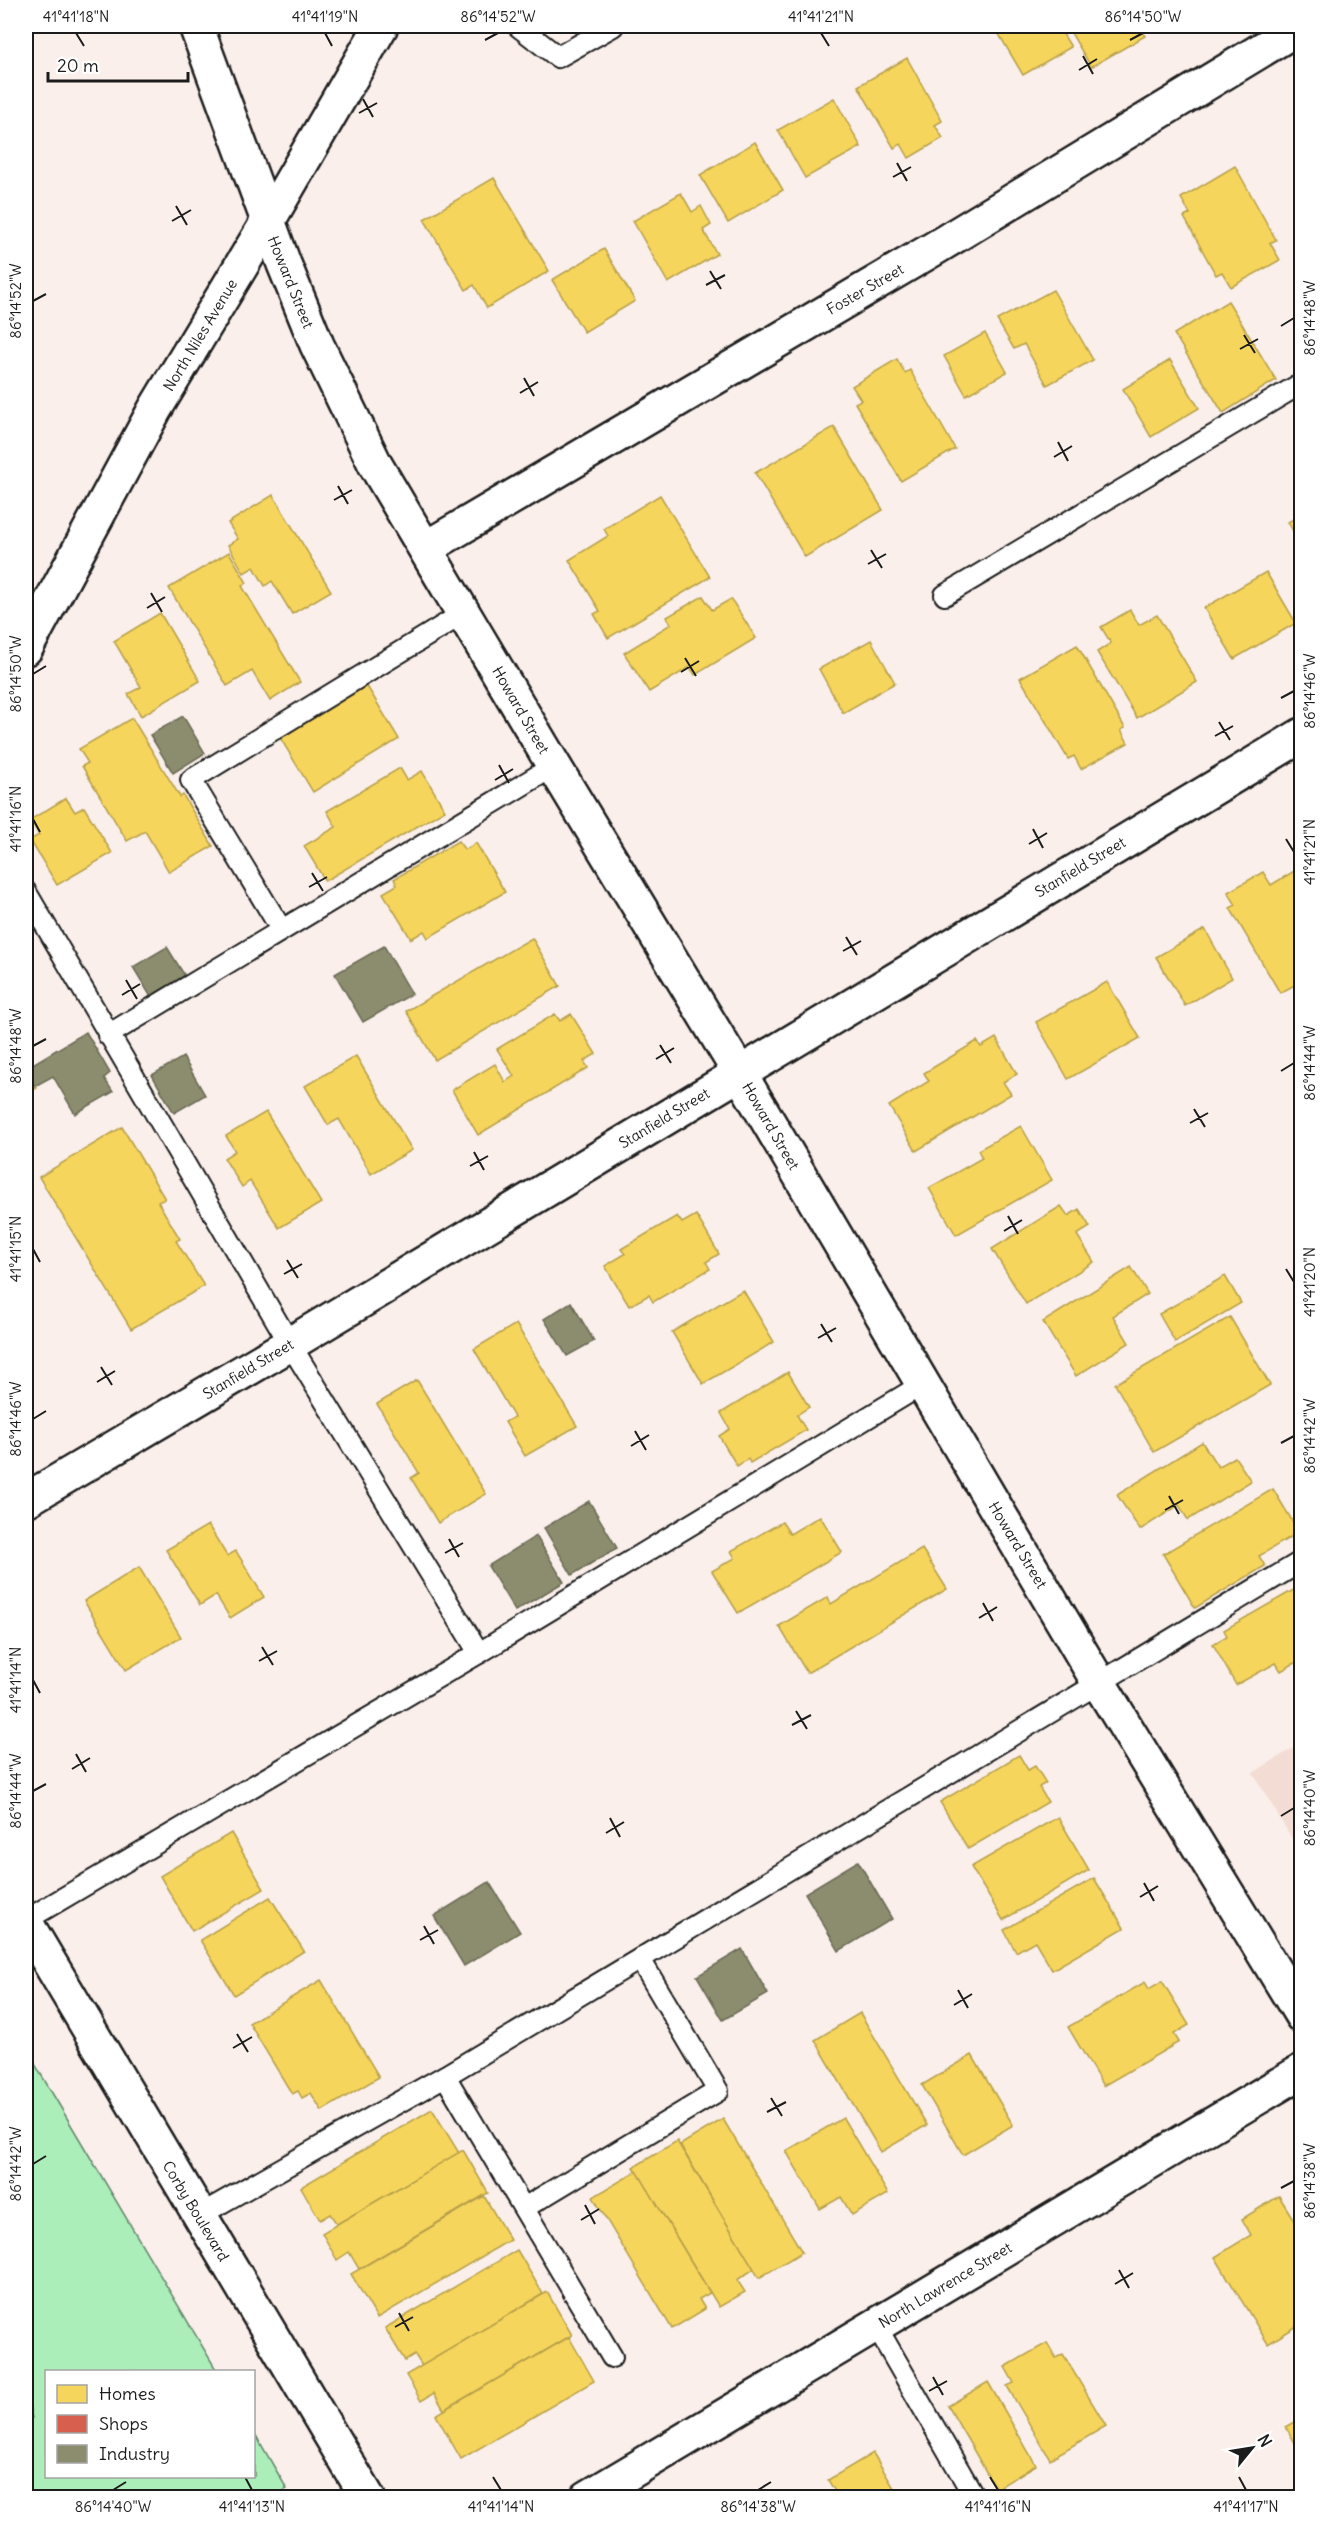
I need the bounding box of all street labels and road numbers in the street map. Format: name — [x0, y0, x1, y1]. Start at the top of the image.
street label: Howard Street — [264, 233, 318, 331]
street label: Foster Street — [823, 259, 907, 319]
street label: North Niles Avenue — [159, 275, 241, 395]
street label: Howard Street — [488, 663, 554, 757]
street label: Stanfield Street — [1031, 832, 1129, 902]
street label: Howard Street — [738, 1079, 804, 1173]
street label: Stanfield Street — [615, 1083, 713, 1153]
street label: Stanfield Street — [199, 1334, 297, 1404]
street label: Howard Street — [985, 1498, 1051, 1592]
street label: Corby Boulevard — [159, 2157, 233, 2265]
street label: North Lawrence Street — [875, 2238, 1015, 2332]

